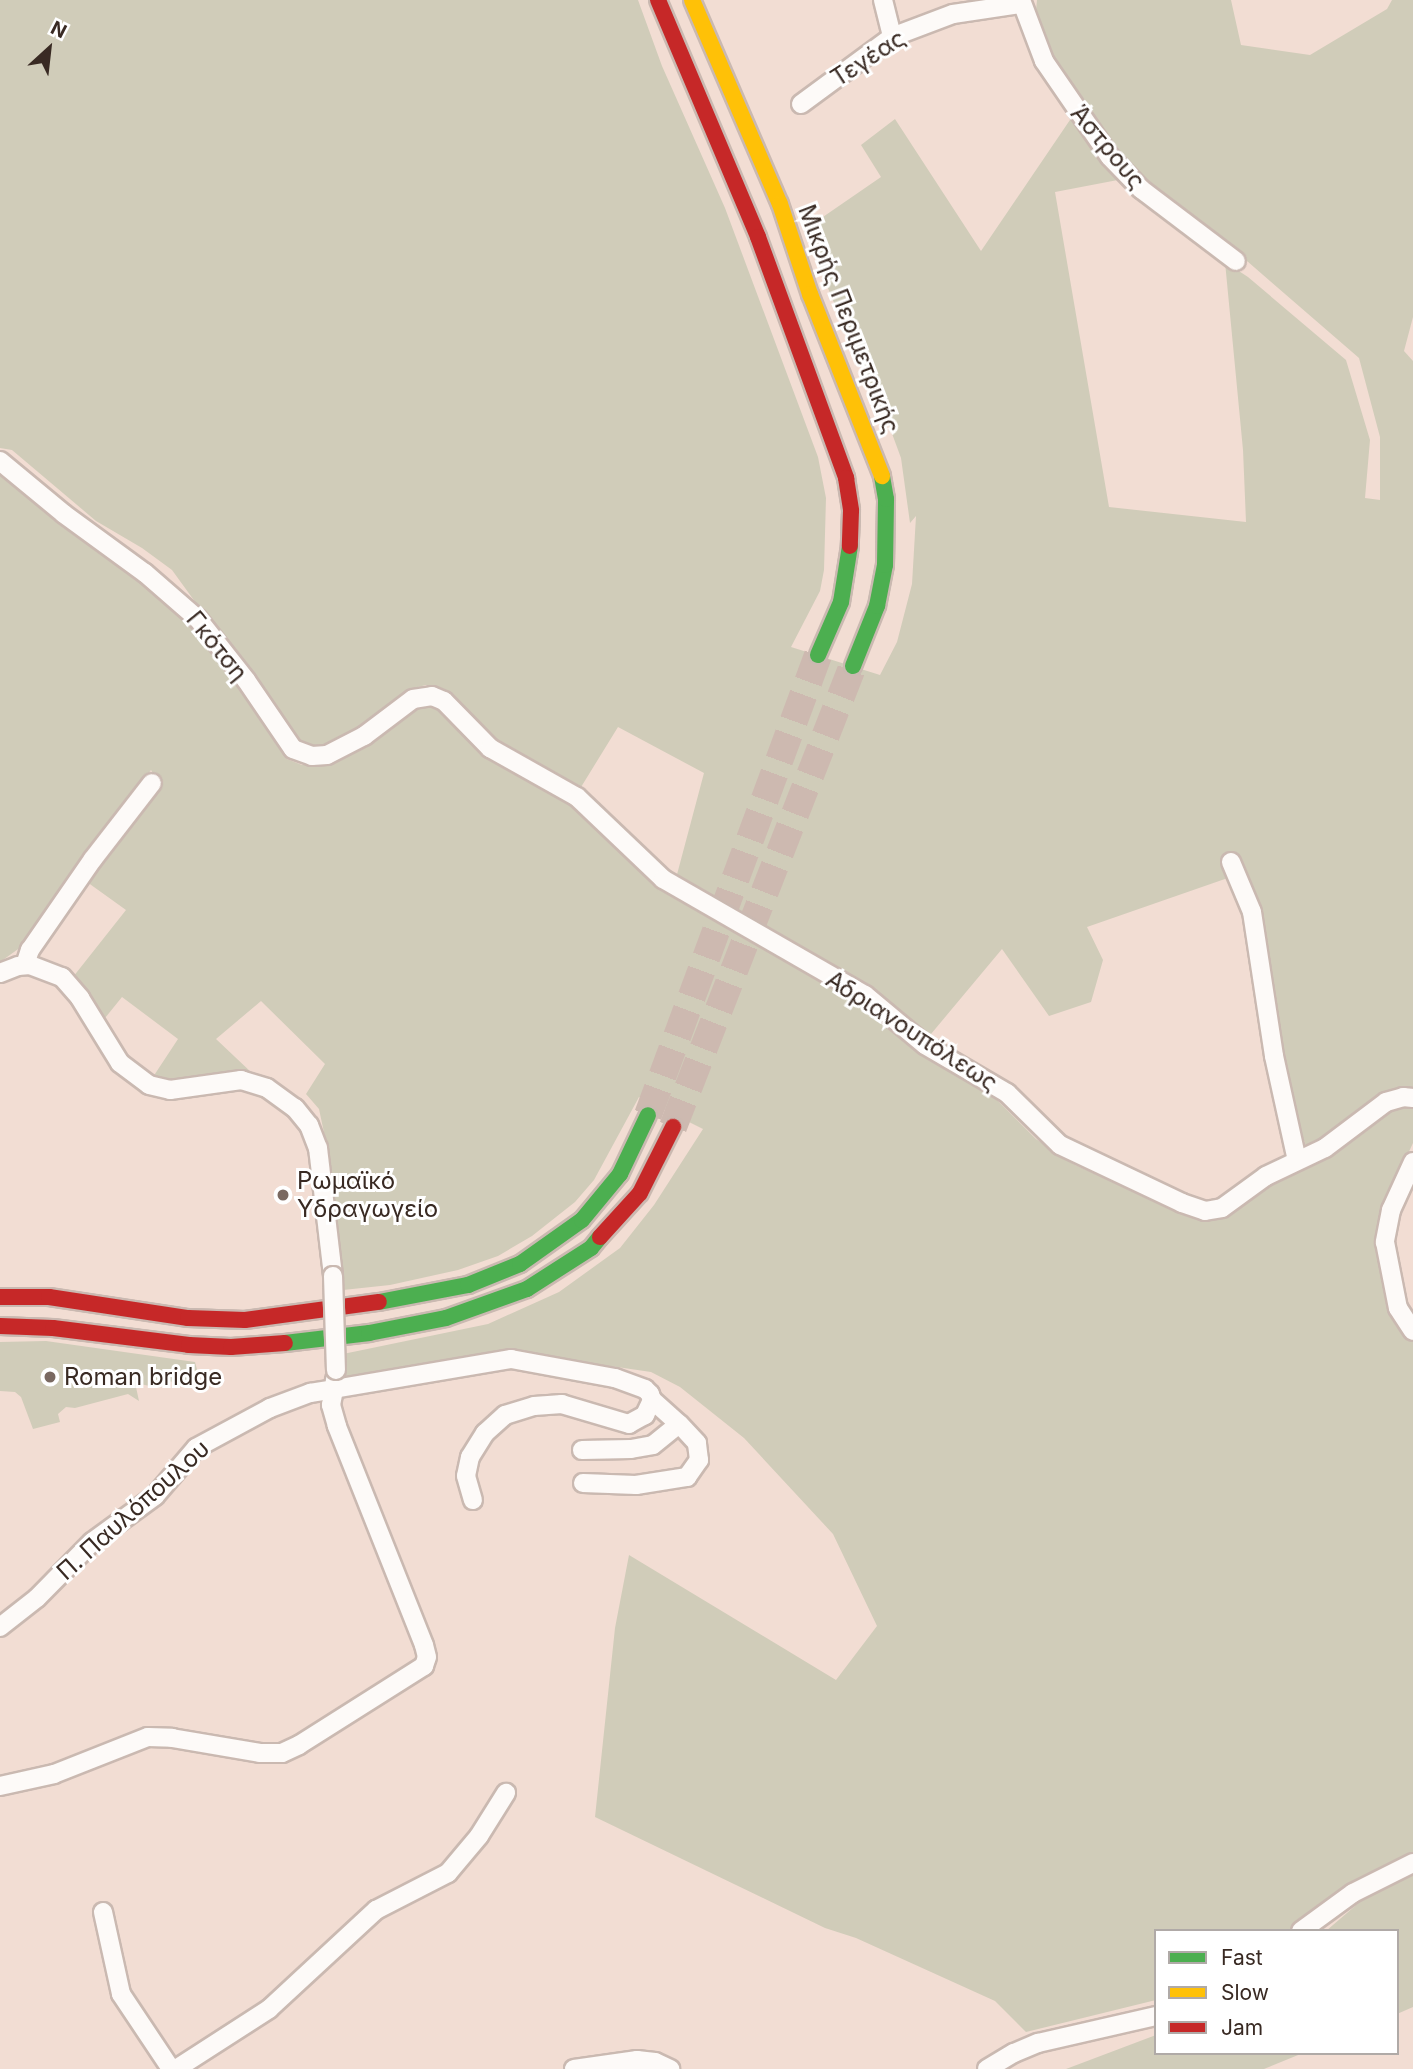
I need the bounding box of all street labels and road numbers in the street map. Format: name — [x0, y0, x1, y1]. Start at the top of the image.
street label: Τεγέας — [826, 23, 910, 93]
street label: Άστρους — [1065, 99, 1151, 195]
street label: Μικρής Περιμετρικής — [792, 201, 906, 437]
street label: Γκότση — [180, 605, 254, 687]
street label: Αδριανουπόλεως — [821, 965, 1003, 1097]
street label: Π. Παυλόπουλου — [51, 1434, 215, 1586]

